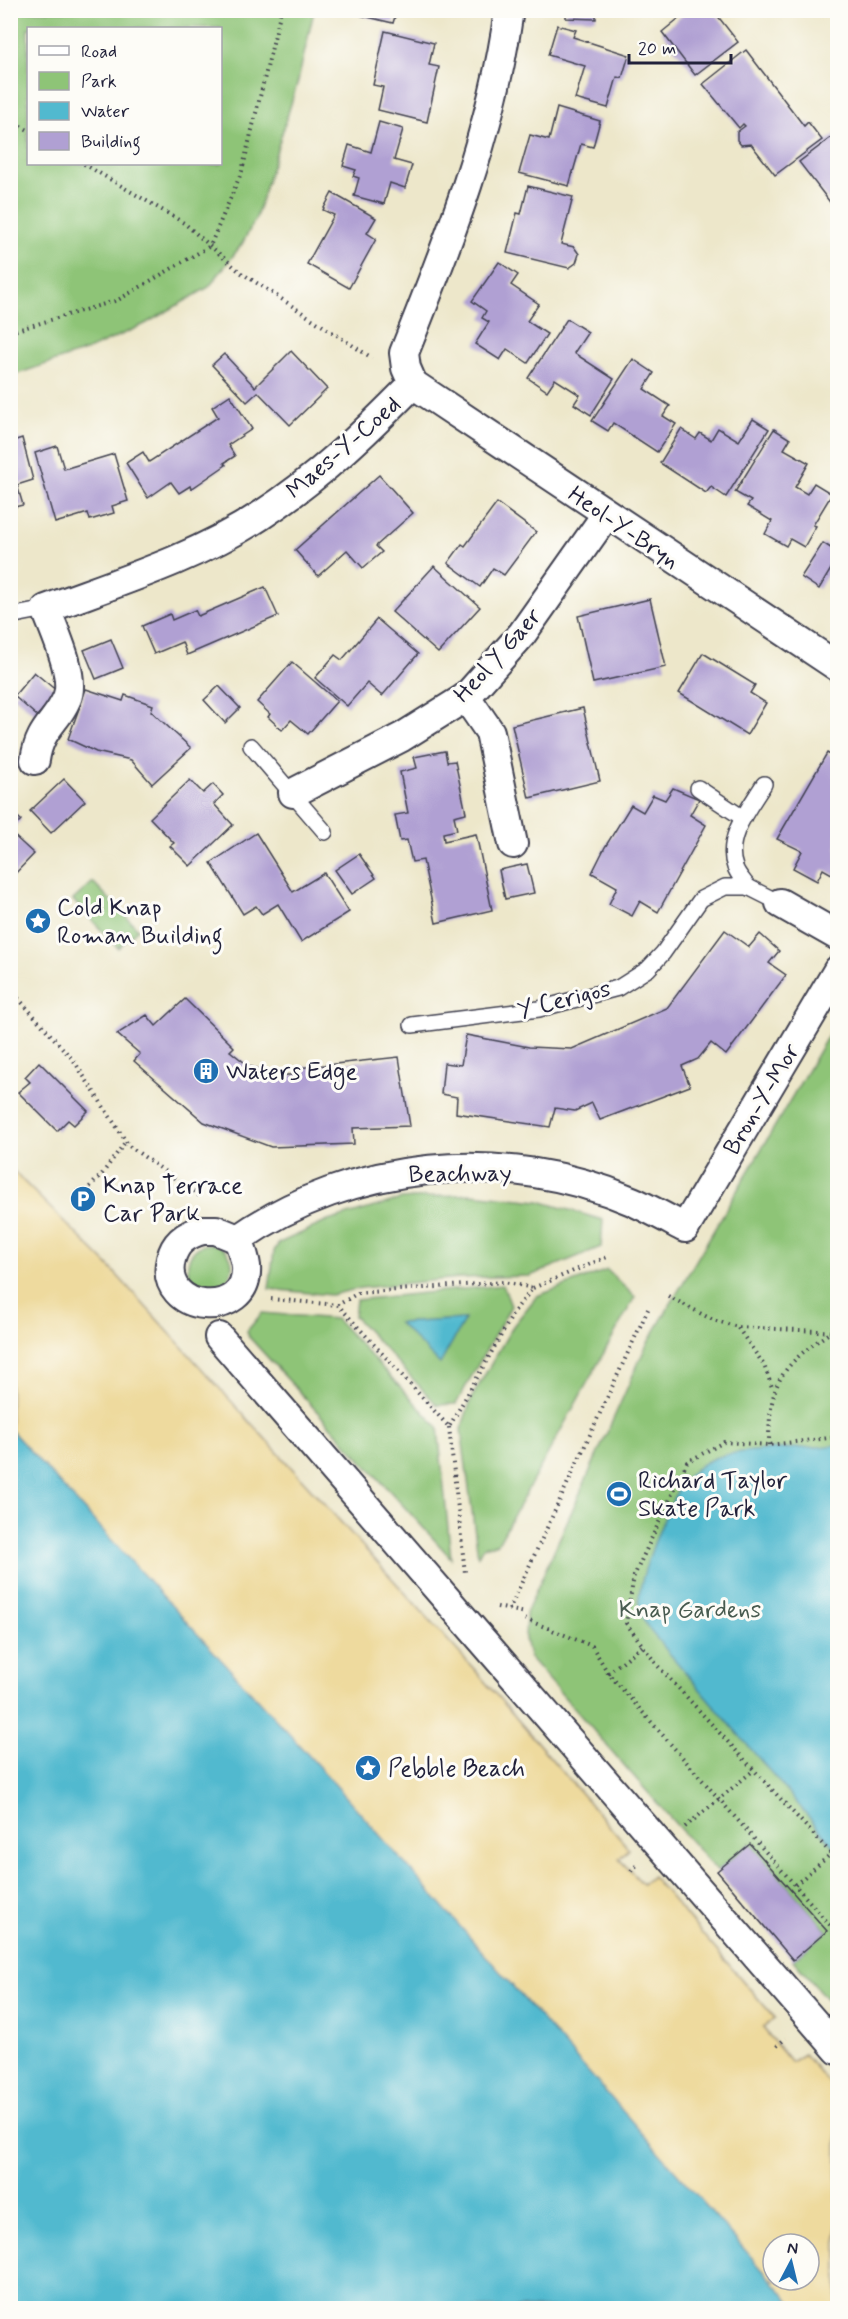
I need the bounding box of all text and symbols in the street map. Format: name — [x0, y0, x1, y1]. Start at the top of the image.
legend — [27, 27, 222, 165]
scale bar — [629, 27, 731, 65]
text: 20 m — [638, 37, 676, 61]
text: Road — [81, 40, 117, 64]
text: Park — [81, 70, 117, 94]
text: Water — [81, 100, 130, 124]
text: Building — [81, 130, 141, 156]
street label: Maes-Y-Coed — [280, 390, 408, 506]
street label: Heol-Y-Bryn — [561, 480, 685, 577]
street label: Heol Y Gaer — [447, 602, 549, 710]
place label: Cold Knap Roman Building — [57, 893, 223, 955]
place icon: Cold Knap Roman Building — [23, 906, 53, 936]
street label: Y Cerigos — [515, 974, 614, 1027]
street label: Bron-Y-Mor — [717, 1038, 808, 1161]
building icon: Waters Edge — [191, 1056, 221, 1086]
place label: Waters Edge — [226, 1057, 357, 1090]
street label: Beachway — [408, 1158, 512, 1191]
place label: Knap Terrace Car Park — [103, 1171, 243, 1230]
parking icon: Knap Terrace Car Park — [68, 1184, 98, 1214]
place label: Richard Taylor Skate Park — [638, 1466, 788, 1525]
sports icon: Richard Taylor Skate Park — [604, 1479, 634, 1509]
park label: Knap Gardens — [619, 1595, 761, 1626]
place icon: Pebble Beach — [353, 1753, 383, 1783]
place label: Pebble Beach — [388, 1754, 525, 1785]
north arrow — [761, 2232, 821, 2292]
text: N — [786, 2238, 799, 2260]

